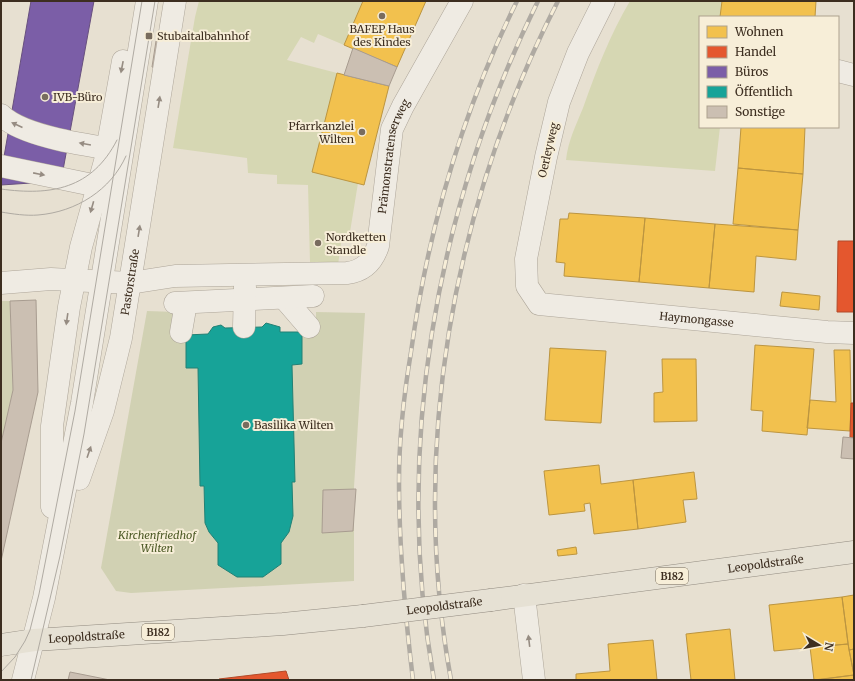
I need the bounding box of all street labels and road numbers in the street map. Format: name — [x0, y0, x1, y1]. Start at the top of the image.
street label: Prämonstratenserweg — [375, 96, 413, 215]
street label: Oerleyweg — [535, 121, 561, 179]
street label: Pastorstraße — [118, 248, 142, 316]
street label: Haymongasse — [659, 309, 735, 330]
street label: Leopoldstraße — [727, 552, 805, 576]
road number: B182 — [656, 568, 688, 584]
street label: Leopoldstraße — [406, 594, 483, 618]
road number: B182 — [142, 624, 174, 640]
street label: Leopoldstraße — [48, 627, 125, 646]

